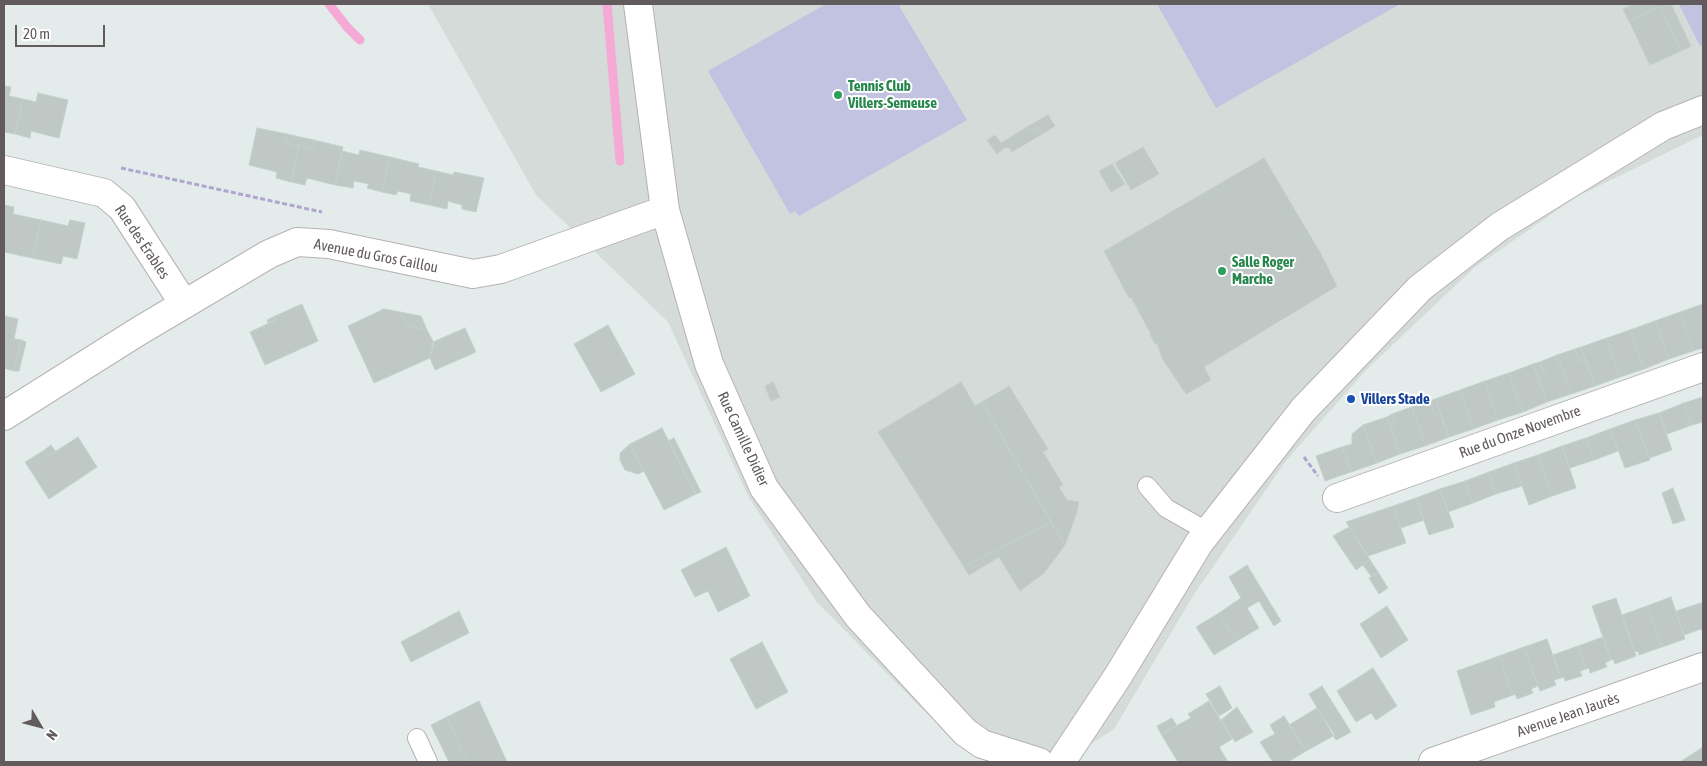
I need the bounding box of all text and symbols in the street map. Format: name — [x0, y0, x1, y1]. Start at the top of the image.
scale bar — [18, 15, 108, 47]
text: 20 m — [23, 25, 50, 42]
place label: Tennis Club Villers-Semeuse — [848, 77, 937, 112]
marker: Tennis Club Villers-Semeuse — [832, 89, 844, 101]
street label: Rue des Érables — [111, 202, 173, 282]
street label: Avenue du Gros Caillou — [312, 235, 440, 277]
place label: Salle Roger Marche — [1232, 253, 1294, 288]
marker: Salle Roger Marche — [1216, 265, 1228, 277]
street label: Rue Camille Didier — [713, 389, 773, 489]
place label: Villers Stade — [1361, 390, 1430, 408]
marker: Villers Stade — [1345, 393, 1357, 405]
street label: Rue du Onze Novembre — [1457, 402, 1583, 462]
street label: Avenue Jean Jaurès — [1514, 689, 1622, 741]
north arrow — [15, 701, 65, 751]
text: N — [43, 727, 61, 743]

